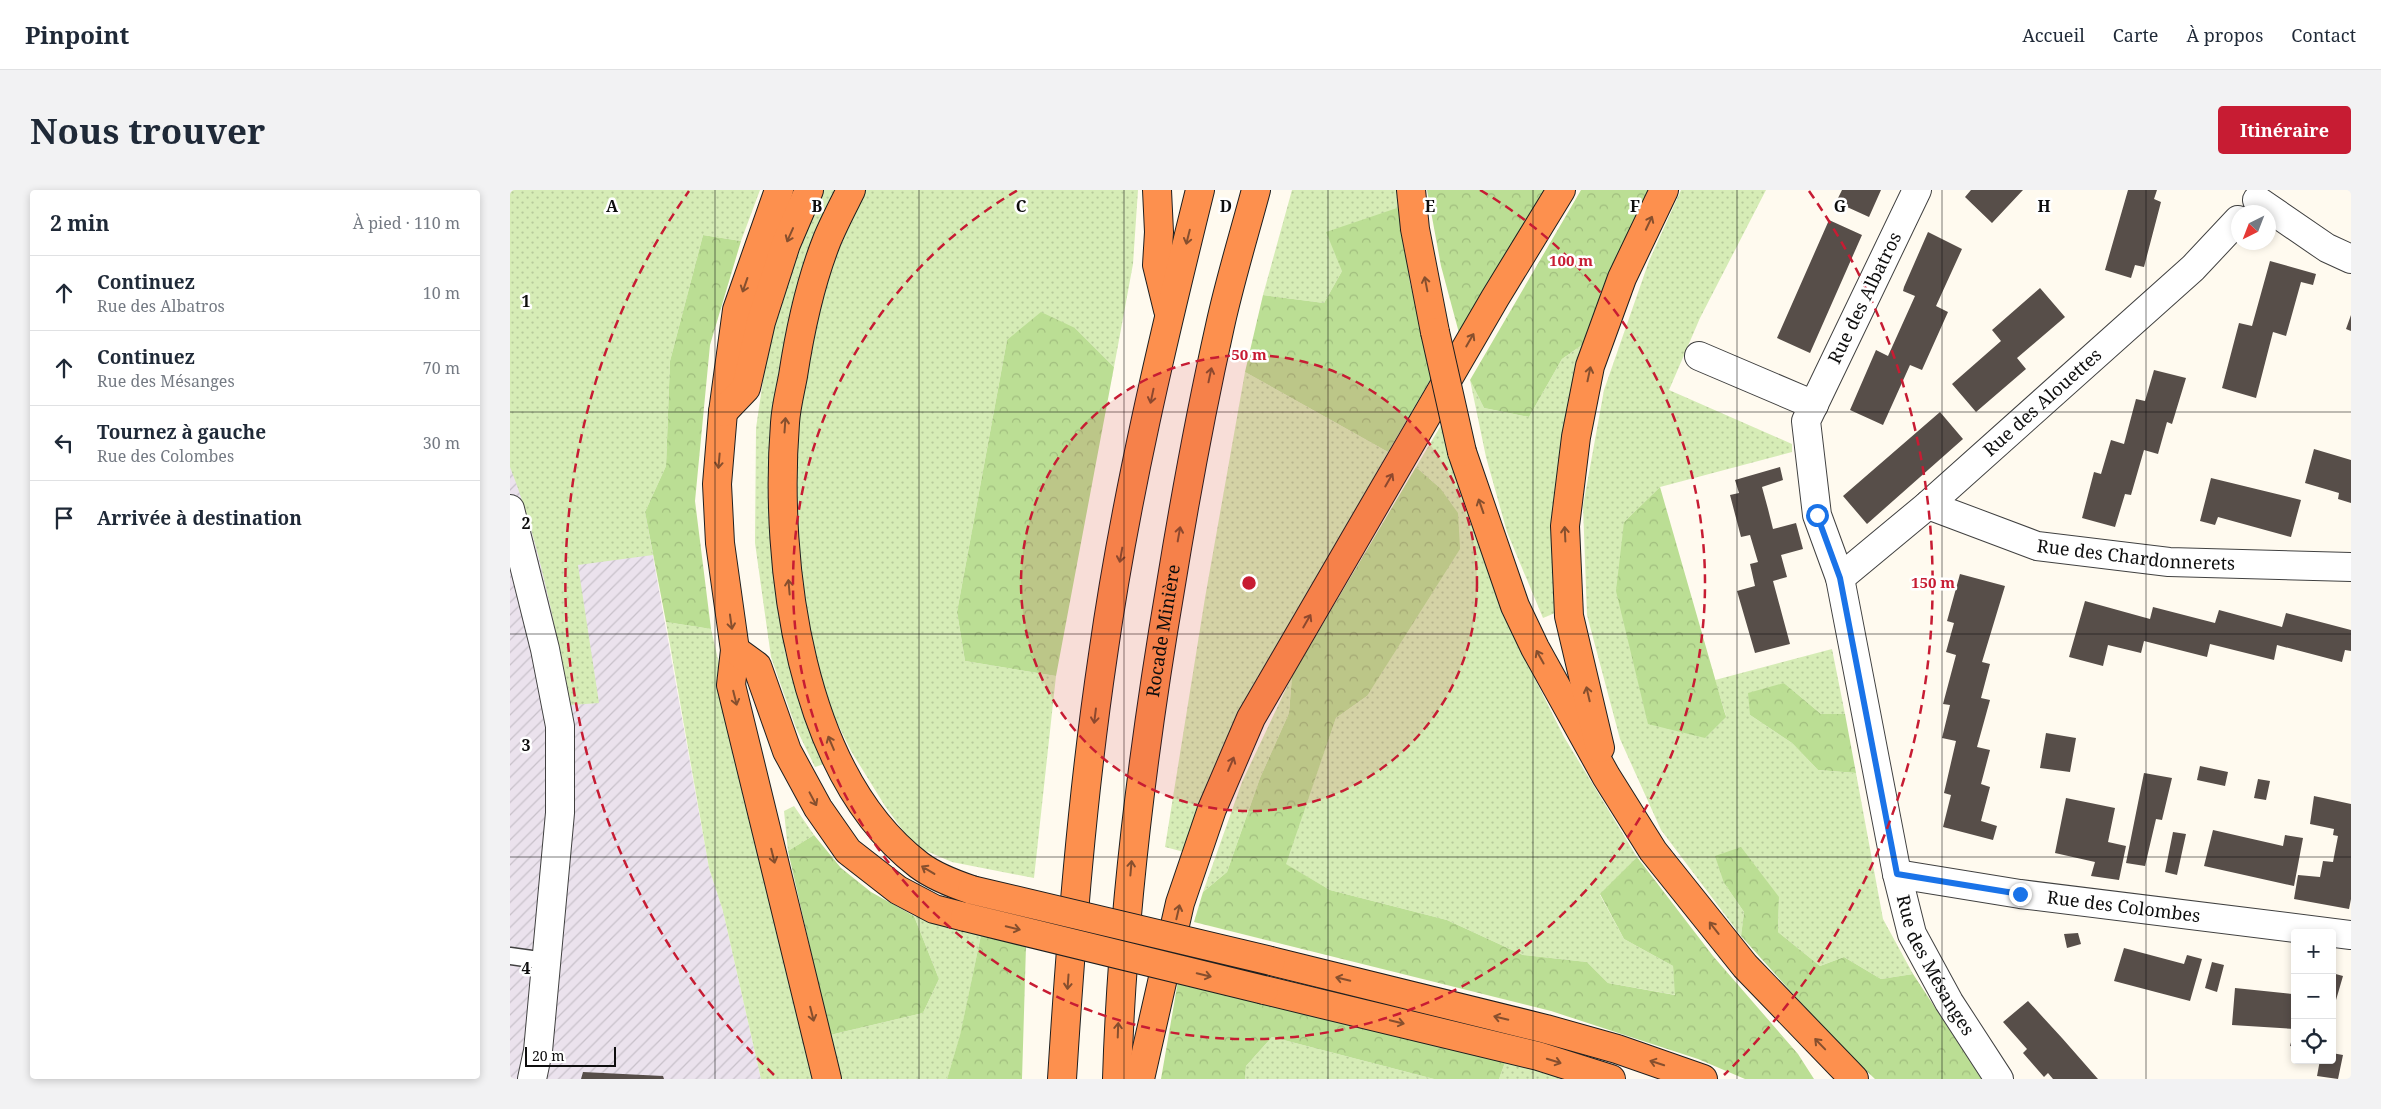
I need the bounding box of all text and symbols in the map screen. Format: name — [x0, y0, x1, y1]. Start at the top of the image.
text: Pinpoint — [25, 18, 129, 51]
text: Accueil — [2022, 23, 2085, 47]
text: Carte — [2113, 23, 2158, 47]
text: À propos — [2186, 23, 2263, 47]
text: Contact — [2291, 23, 2356, 47]
button: Itinéraire — [2218, 106, 2351, 154]
text: Nous trouver — [30, 107, 265, 154]
text: A — [606, 195, 619, 217]
text: B — [812, 195, 823, 217]
text: C — [1016, 195, 1027, 217]
text: D — [1220, 195, 1232, 217]
text: E — [1425, 195, 1435, 217]
text: F — [1630, 195, 1640, 217]
text: G — [1834, 195, 1846, 217]
text: H — [2037, 195, 2051, 217]
north arrow — [2231, 205, 2276, 250]
text: 2 min — [50, 209, 109, 237]
text: À pied · 110 m — [353, 212, 460, 234]
one-way arrow — [1644, 216, 1654, 231]
one-way arrow — [784, 227, 794, 242]
street label: Rue des Albatros — [1822, 228, 1906, 367]
one-way arrow — [1183, 229, 1193, 245]
text: 100 m — [1549, 250, 1593, 270]
text: Continuez — [97, 269, 195, 295]
one-way arrow — [1420, 276, 1430, 292]
one-way arrow — [740, 277, 749, 293]
icon: ahead — [50, 279, 78, 307]
text: 10 m — [423, 282, 460, 304]
text: 1 — [521, 290, 531, 312]
text: Rue des Albatros — [97, 295, 225, 317]
one-way arrow — [1466, 333, 1476, 347]
street label: Rue des Alouettes — [1977, 342, 2106, 461]
text: Continuez — [97, 344, 195, 370]
text: 50 m — [1231, 344, 1267, 364]
icon: ahead — [50, 354, 78, 382]
text: 70 m — [423, 357, 460, 379]
one-way arrow — [1585, 366, 1594, 382]
one-way arrow — [1206, 367, 1215, 383]
text: Rue des Mésanges — [97, 370, 235, 392]
one-way arrow — [1147, 387, 1156, 403]
one-way arrow — [781, 417, 790, 433]
text: Tournez à gauche — [97, 419, 266, 445]
icon: left — [50, 429, 78, 457]
text: 30 m — [423, 432, 460, 454]
text: Rue des Colombes — [97, 445, 234, 467]
one-way arrow — [714, 452, 724, 468]
one-way arrow — [1384, 474, 1394, 488]
one-way arrow — [1476, 499, 1485, 514]
icon: arrive — [50, 504, 78, 532]
route start — [1806, 504, 1829, 527]
text: Arrivée à destination — [97, 505, 302, 531]
text: 2 — [521, 512, 531, 534]
one-way arrow — [1560, 526, 1570, 542]
one-way arrow — [1174, 527, 1184, 543]
street label: Rue des Chardonnerets — [2036, 533, 2235, 575]
one-way arrow — [1115, 547, 1125, 563]
street label: Rocade Minière — [1140, 562, 1185, 699]
text: 150 m — [1911, 572, 1955, 592]
centre of rings — [1240, 574, 1258, 592]
one-way arrow — [784, 579, 793, 595]
one-way arrow — [1302, 613, 1312, 628]
one-way arrow — [727, 614, 737, 630]
one-way arrow — [1535, 650, 1544, 665]
one-way arrow — [1583, 687, 1593, 703]
one-way arrow — [731, 690, 740, 706]
one-way arrow — [1090, 707, 1100, 723]
text: 3 — [521, 734, 531, 756]
one-way arrow — [825, 736, 835, 751]
one-way arrow — [1227, 757, 1237, 772]
one-way arrow — [808, 791, 818, 806]
one-way arrow — [769, 848, 778, 864]
one-way arrow — [1126, 861, 1136, 877]
one-way arrow — [922, 865, 936, 875]
route end — [2009, 883, 2032, 906]
street label: Rue des Colombes — [2046, 884, 2202, 927]
street label: Rue des Mésanges — [1892, 892, 1980, 1040]
one-way arrow — [1174, 904, 1183, 920]
one-way arrow — [1709, 922, 1720, 935]
one-way arrow — [1004, 924, 1020, 933]
map controls — [2291, 929, 2336, 1064]
button: + — [2291, 929, 2336, 974]
text: 4 — [521, 957, 531, 979]
one-way arrow — [1196, 971, 1212, 980]
one-way arrow — [1064, 974, 1073, 990]
one-way arrow — [1336, 974, 1352, 983]
button: − — [2291, 974, 2336, 1019]
one-way arrow — [808, 1006, 817, 1022]
one-way arrow — [1494, 1013, 1510, 1022]
one-way arrow — [1388, 1018, 1404, 1027]
button: locate — [2291, 1019, 2336, 1064]
one-way arrow — [1114, 1023, 1123, 1039]
one-way arrow — [1814, 1038, 1826, 1050]
scale bar — [525, 1044, 616, 1067]
text: 20 m — [532, 1046, 565, 1065]
one-way arrow — [1546, 1057, 1562, 1067]
one-way arrow — [1650, 1057, 1666, 1067]

